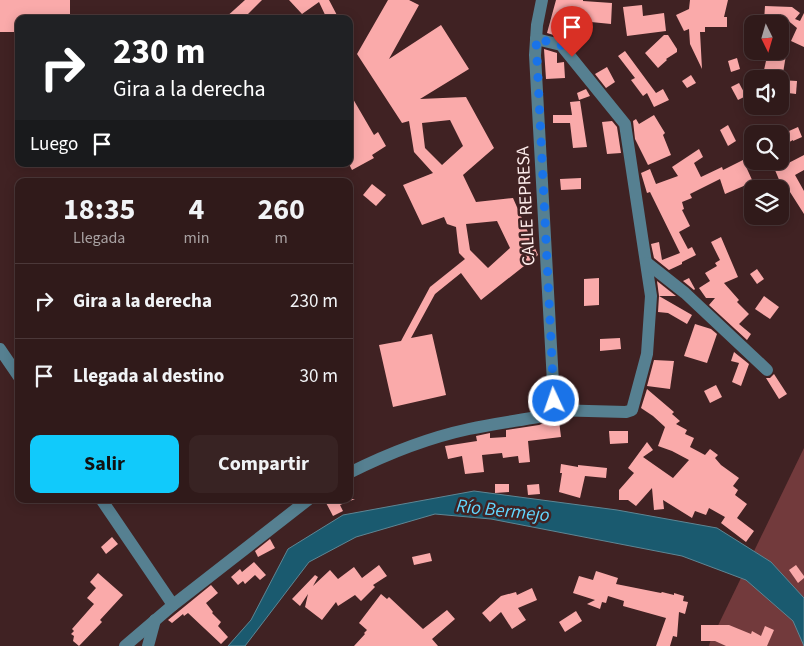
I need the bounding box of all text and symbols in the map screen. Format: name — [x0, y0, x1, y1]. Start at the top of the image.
pin — [551, 6, 593, 57]
icon: arrive — [558, 13, 586, 41]
north arrow — [744, 15, 789, 60]
map controls — [744, 15, 789, 225]
text: 230 m — [113, 27, 205, 77]
icon: right — [30, 35, 95, 100]
button: sound — [744, 70, 789, 115]
text: Gira a la derecha — [113, 73, 266, 105]
button: search — [744, 125, 789, 170]
icon: arrive — [88, 130, 116, 158]
text: Luego — [30, 131, 78, 158]
street label: CALLE REPRESA — [510, 145, 542, 266]
button: layers — [744, 180, 789, 225]
text: 18:35 — [63, 188, 135, 231]
text: 4 — [188, 188, 204, 231]
text: 260 — [257, 188, 305, 231]
text: Llegada — [73, 227, 125, 249]
text: min — [183, 227, 209, 249]
text: m — [275, 227, 288, 249]
icon: right — [30, 287, 58, 315]
text: Gira a la derecha — [73, 288, 212, 315]
text: 230 m — [290, 288, 338, 315]
icon: arrive — [30, 362, 58, 390]
text: Llegada al destino — [73, 363, 224, 390]
text: 30 m — [300, 363, 338, 390]
position arrow — [527, 374, 579, 426]
button: Salir — [30, 435, 179, 493]
button: Compartir — [189, 435, 338, 493]
water label: Río Bermejo — [455, 493, 551, 529]

